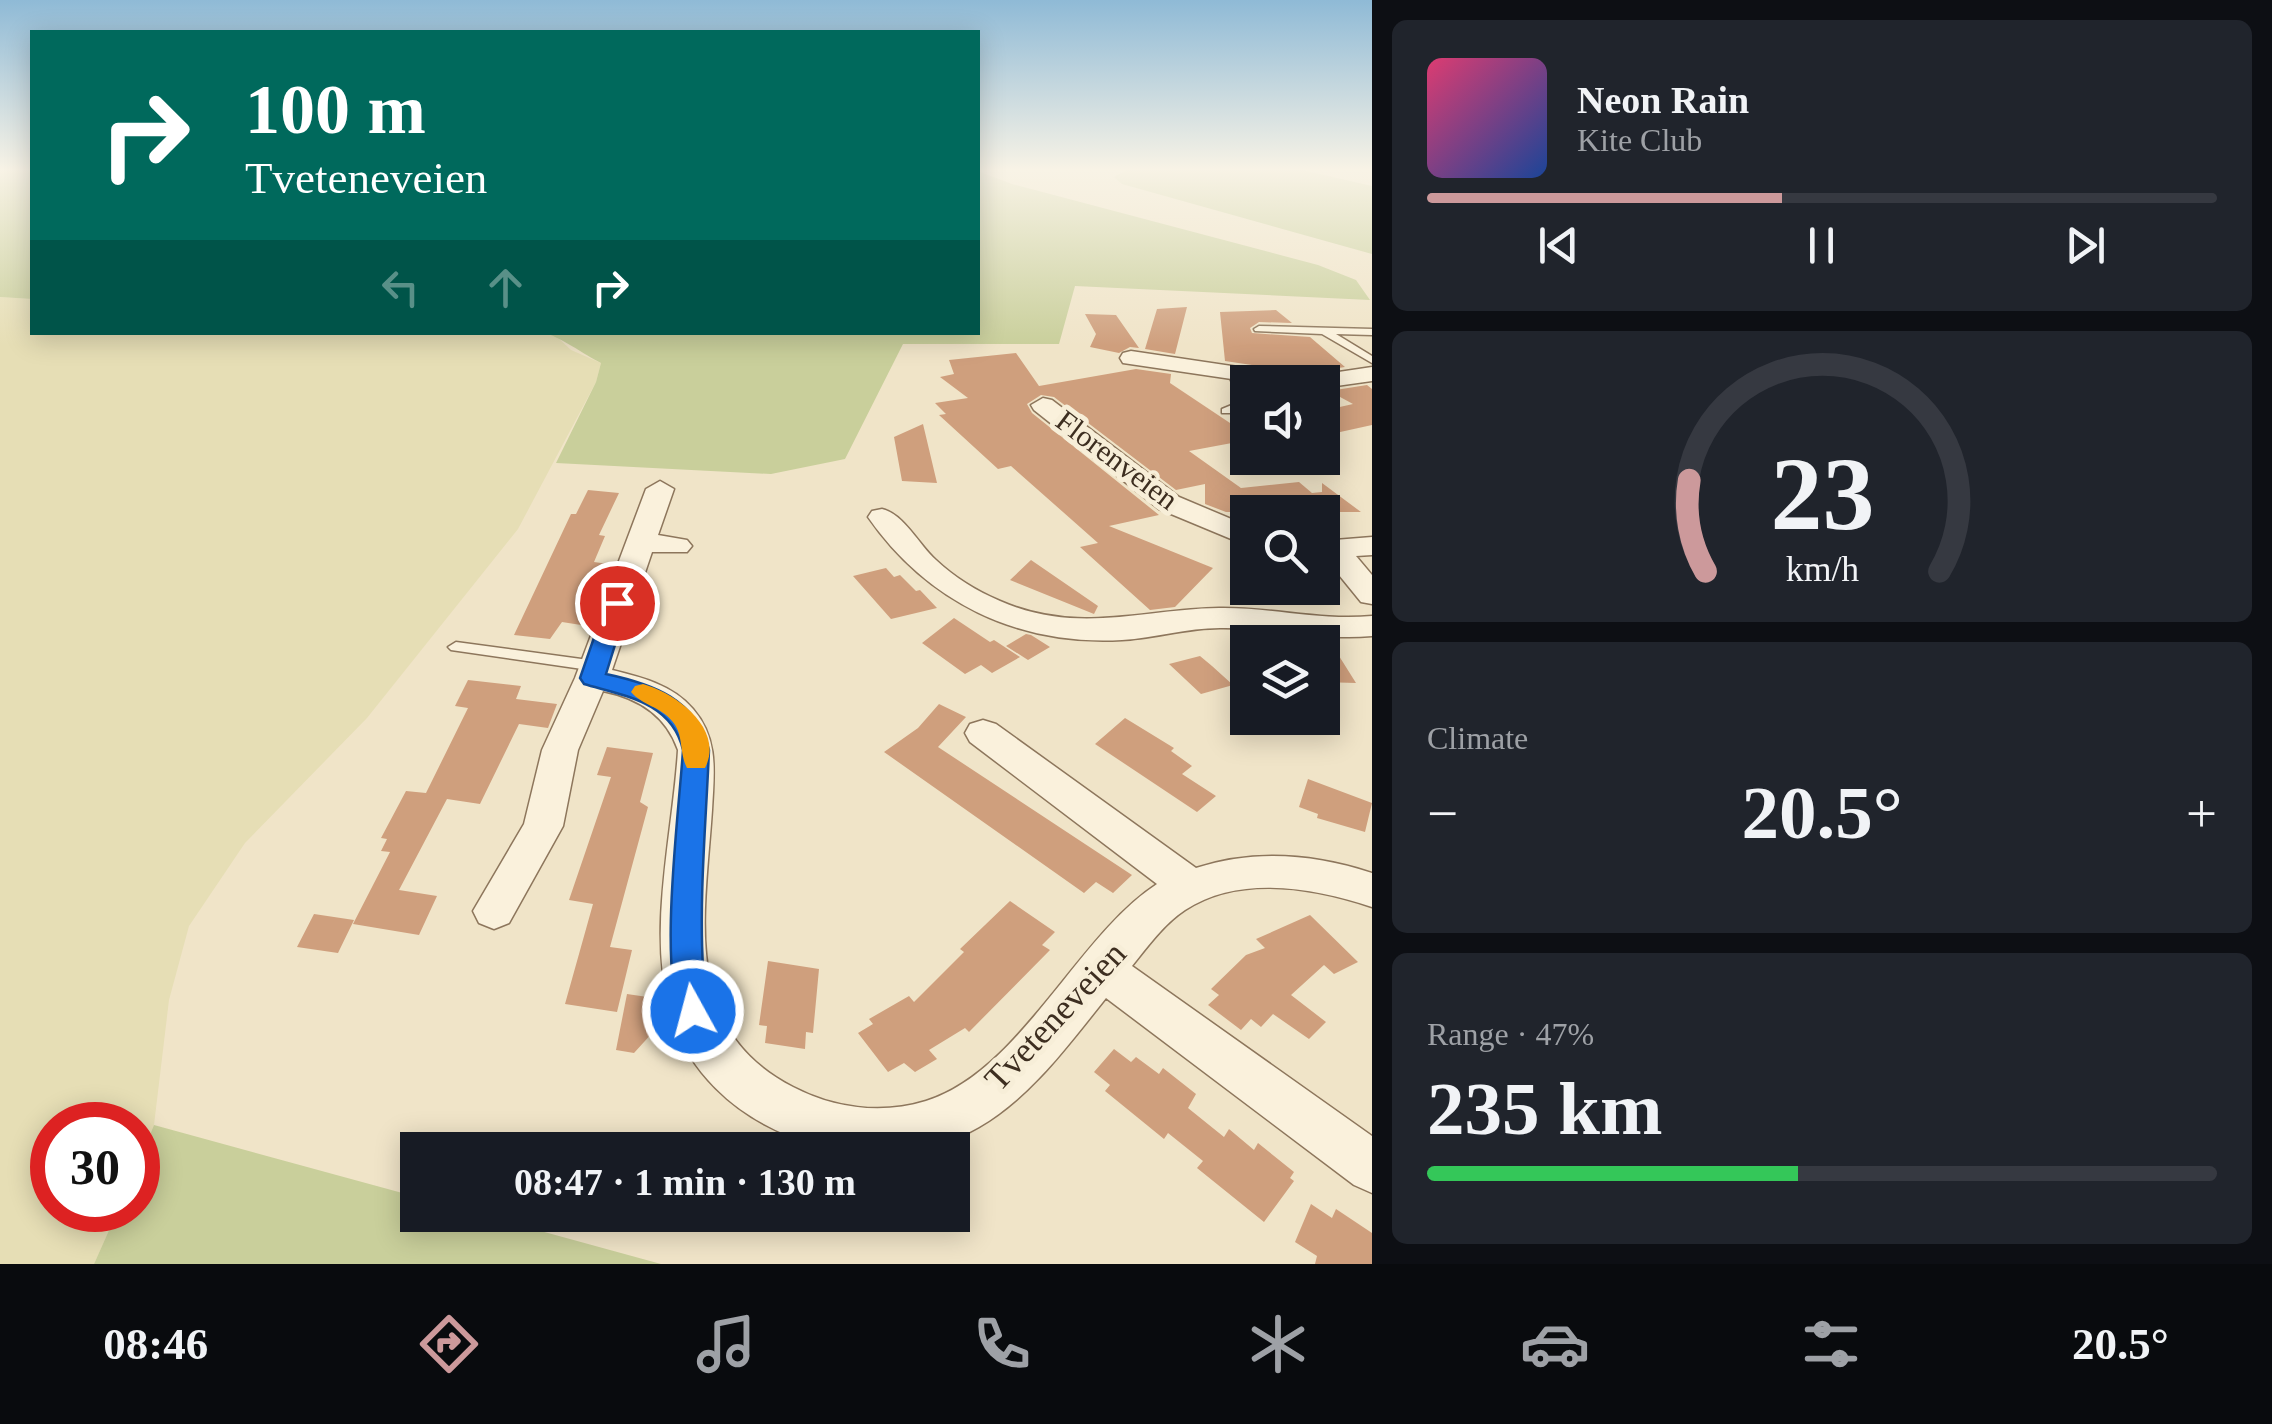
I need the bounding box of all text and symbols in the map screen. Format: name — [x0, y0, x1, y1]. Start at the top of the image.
icon: right — [80, 70, 210, 200]
text: 100 m — [245, 71, 426, 148]
text: Neon Rain — [1577, 79, 1749, 121]
text: Kite Club — [1577, 122, 1702, 158]
text: Tveteneveien — [245, 153, 487, 203]
icon: previous — [1531, 218, 1586, 273]
icon: pause — [1794, 218, 1849, 273]
icon: next — [2058, 218, 2113, 273]
icon: left — [373, 260, 428, 315]
icon: ahead — [478, 260, 533, 315]
icon: right — [583, 260, 638, 315]
map controls — [1230, 365, 1340, 735]
button: sound — [1230, 365, 1340, 475]
street label: Florenveien — [1050, 403, 1184, 516]
text: 23 — [1770, 436, 1874, 551]
button: search — [1230, 495, 1340, 605]
text: km/h — [1785, 549, 1859, 589]
pin — [575, 561, 660, 646]
icon: arrive — [590, 576, 645, 631]
button: layers — [1230, 625, 1340, 735]
text: Climate — [1427, 720, 1528, 756]
text: 20.5° — [1741, 771, 1903, 854]
text: − — [1427, 783, 1458, 844]
text: + — [2186, 783, 2217, 844]
street label: Tveteneveien — [977, 934, 1134, 1099]
position arrow — [641, 959, 745, 1063]
text: Range · 47% — [1427, 1016, 1594, 1052]
text: 235 km — [1427, 1067, 1662, 1150]
speed limit sign: 30 — [30, 1102, 160, 1232]
text: 08:47 · 1 min · 130 m — [514, 1161, 856, 1203]
icon: directions — [414, 1309, 484, 1379]
icon: music — [691, 1309, 761, 1379]
icon: phone — [967, 1309, 1037, 1379]
icon: climate — [1243, 1309, 1313, 1379]
icon: car — [1520, 1309, 1590, 1379]
icon: filters — [1796, 1309, 1866, 1379]
text: 08:46 — [103, 1319, 208, 1369]
text: 20.5° — [2072, 1319, 2169, 1369]

